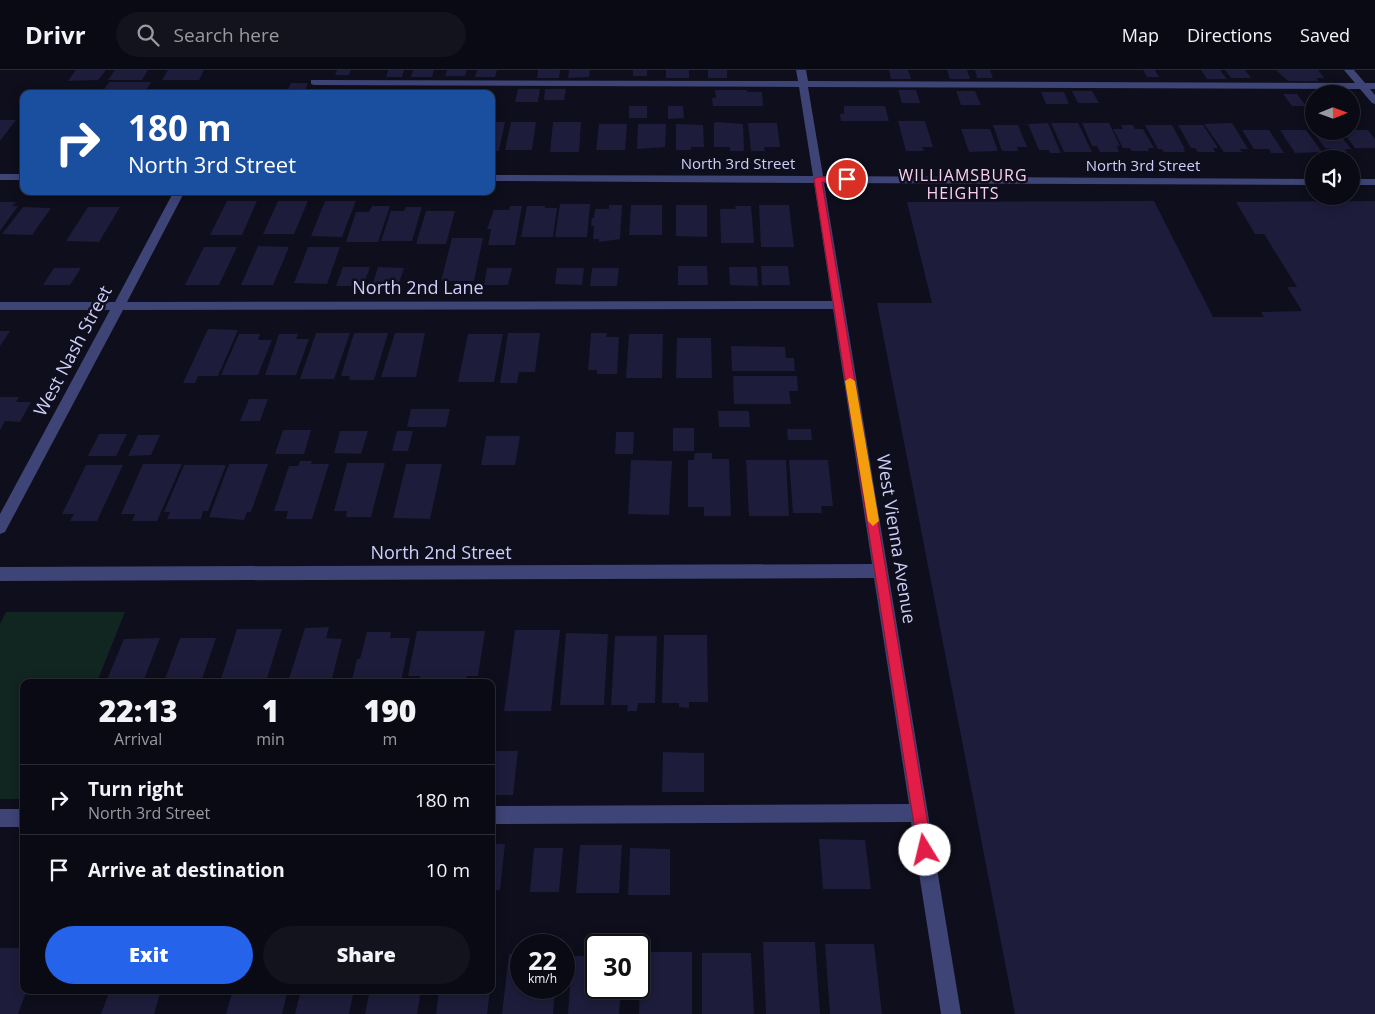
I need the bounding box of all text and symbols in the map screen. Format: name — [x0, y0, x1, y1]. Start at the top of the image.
search box — [116, 12, 466, 57]
text: Drivr — [25, 18, 86, 51]
icon: search — [134, 21, 162, 49]
text: Search here — [174, 22, 279, 48]
text: Map — [1122, 23, 1159, 47]
text: Directions — [1187, 23, 1272, 47]
text: Saved — [1300, 23, 1350, 47]
north arrow — [1305, 85, 1360, 140]
map controls — [1305, 85, 1360, 205]
text: 180 m — [128, 104, 232, 151]
icon: right — [45, 110, 110, 175]
text: North 3rd Street — [128, 149, 296, 179]
button: sound — [1305, 150, 1360, 205]
street label: North 3rd Street — [681, 153, 795, 173]
street label: North 3rd Street — [1086, 155, 1200, 175]
pin — [826, 158, 868, 200]
district label: WILLIAMSBURG HEIGHTS — [898, 164, 1028, 204]
icon: arrive — [833, 165, 861, 193]
street label: North 2nd Lane — [352, 275, 484, 299]
street label: West Nash Street — [28, 281, 117, 420]
street label: West Vienna Avenue — [872, 452, 922, 625]
street label: North 2nd Street — [370, 540, 512, 564]
text: 22:13 — [99, 690, 178, 731]
text: 1 — [262, 690, 279, 731]
text: 190 — [364, 690, 416, 731]
text: Arrival — [114, 728, 162, 750]
text: min — [256, 728, 285, 750]
text: m — [383, 728, 397, 750]
text: Turn right — [88, 776, 183, 802]
icon: right — [45, 786, 73, 814]
text: 180 m — [415, 787, 470, 813]
text: North 3rd Street — [88, 802, 210, 824]
position arrow — [898, 823, 950, 875]
icon: arrive — [45, 856, 73, 884]
text: Arrive at destination — [88, 857, 285, 883]
text: 10 m — [426, 857, 470, 883]
button: Exit — [45, 926, 253, 984]
button: Share — [263, 926, 470, 984]
speed limit sign: 30 — [585, 934, 650, 999]
text: 22 — [528, 943, 557, 977]
text: km/h — [528, 970, 557, 987]

